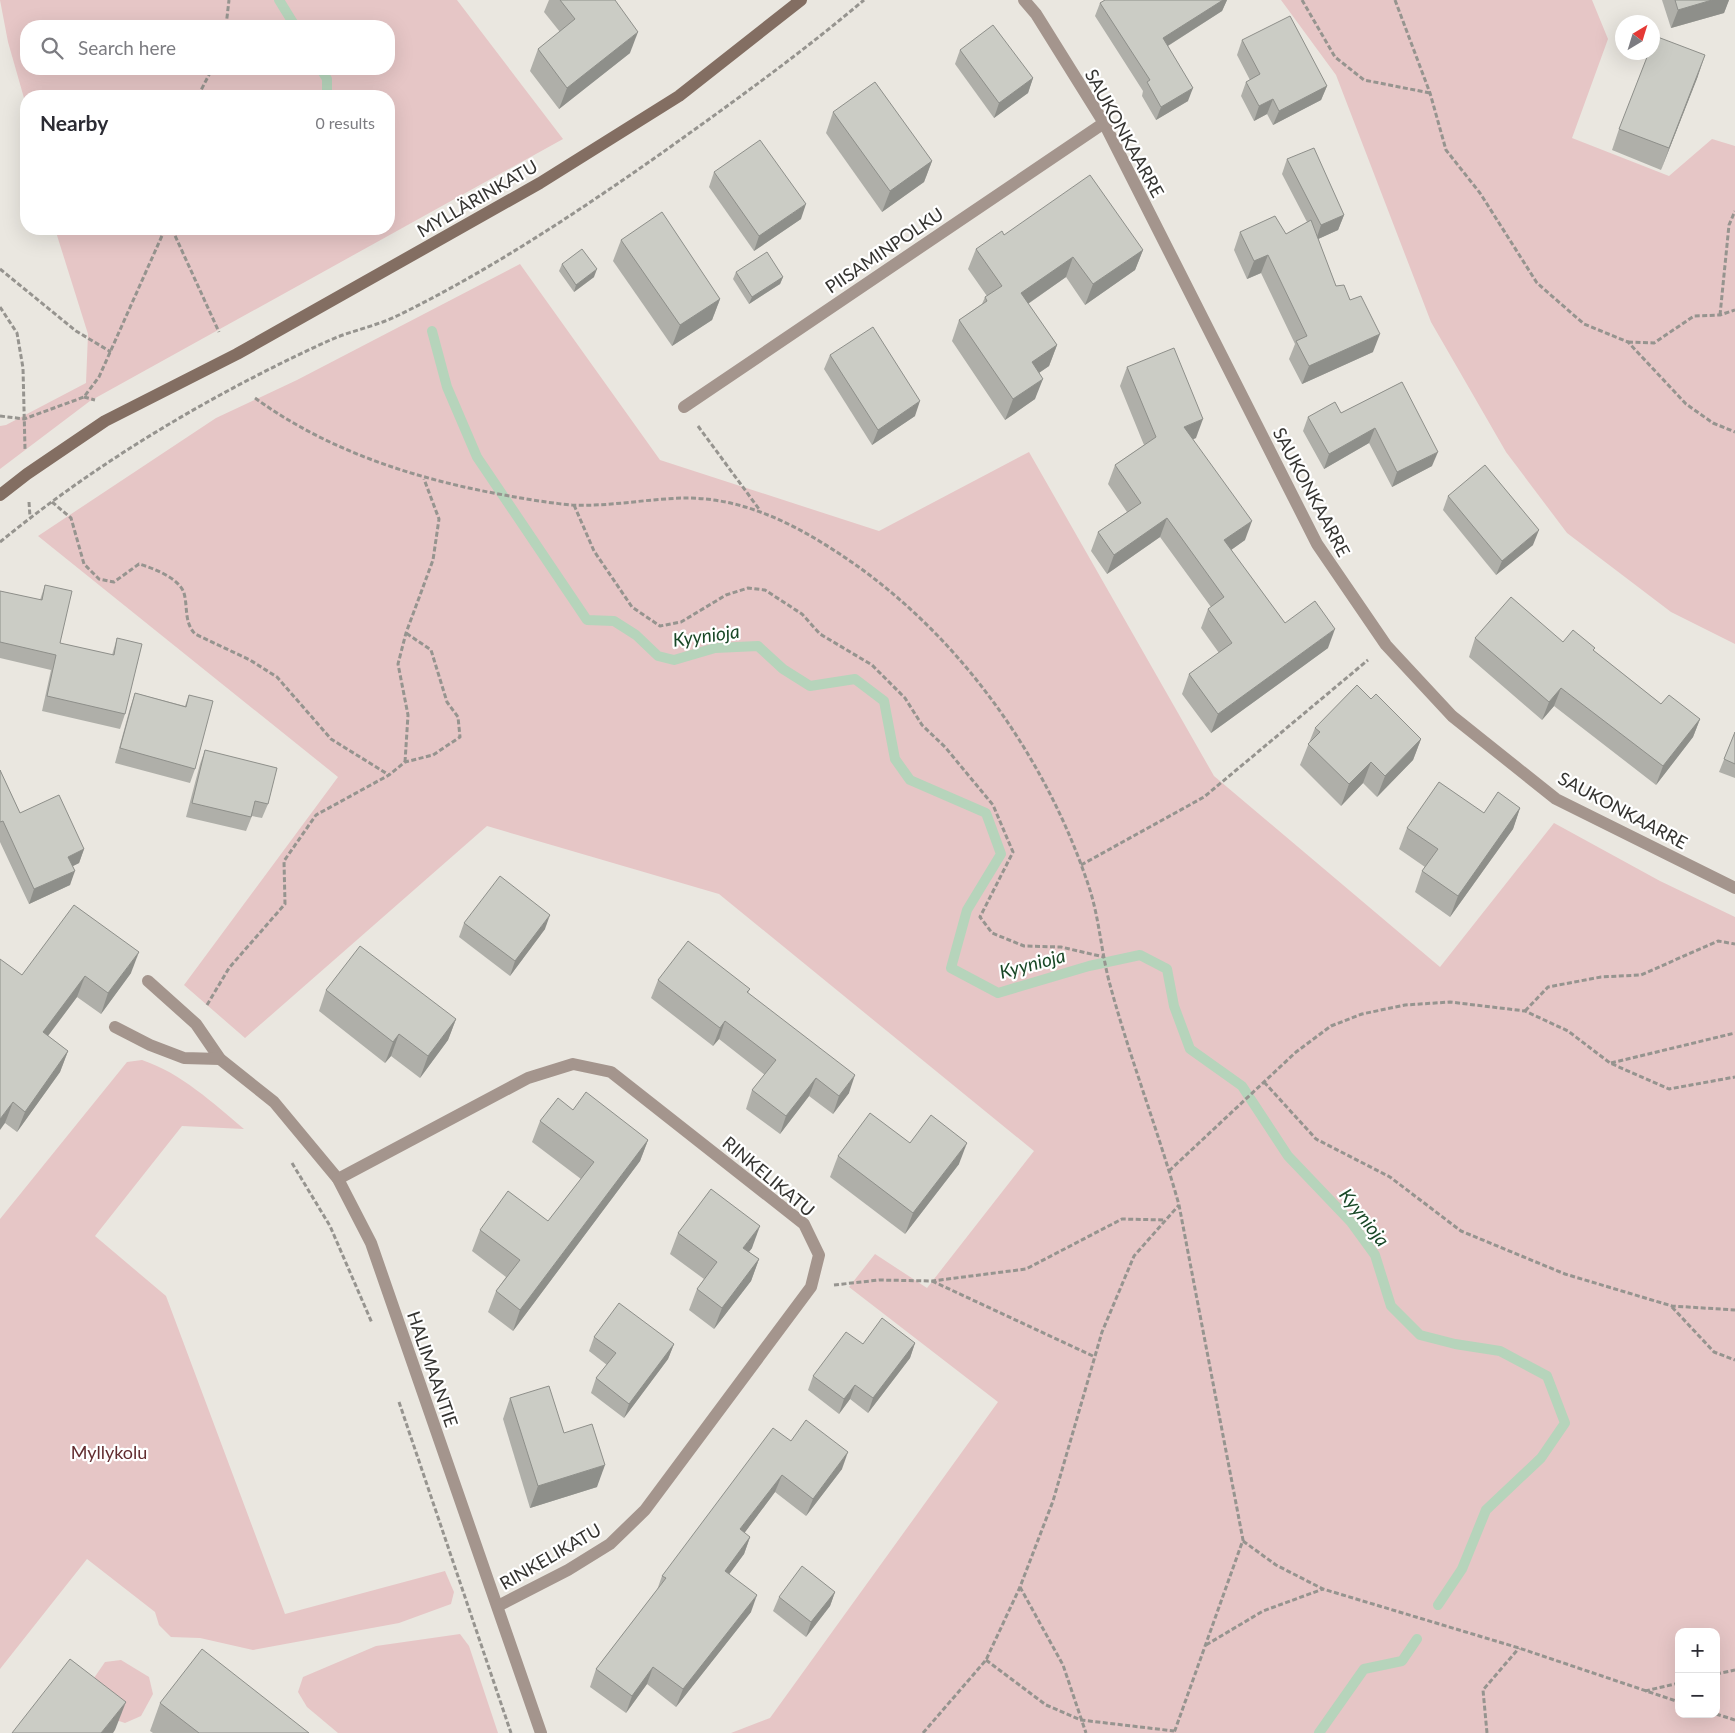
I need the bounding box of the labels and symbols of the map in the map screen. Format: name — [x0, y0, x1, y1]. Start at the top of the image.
north arrow — [1615, 15, 1660, 60]
street label: SAUKONKAARRE — [1081, 65, 1169, 201]
street label: MYLLÄRINKATU — [413, 155, 541, 241]
street label: PIISAMINPOLKU — [821, 202, 947, 298]
street label: SAUKONKAARRE — [1269, 424, 1355, 560]
water label: Kyynioja — [671, 619, 741, 651]
street label: SAUKONKAARRE — [1555, 767, 1691, 853]
water label: Kyynioja — [996, 943, 1068, 983]
street label: RINKELIKATU — [719, 1131, 819, 1221]
water label: Kyynioja — [1335, 1183, 1395, 1251]
street label: HALIMAANTIE — [403, 1308, 463, 1430]
park label: Myllykolu — [71, 1441, 147, 1463]
street label: RINKELIKATU — [495, 1518, 605, 1594]

